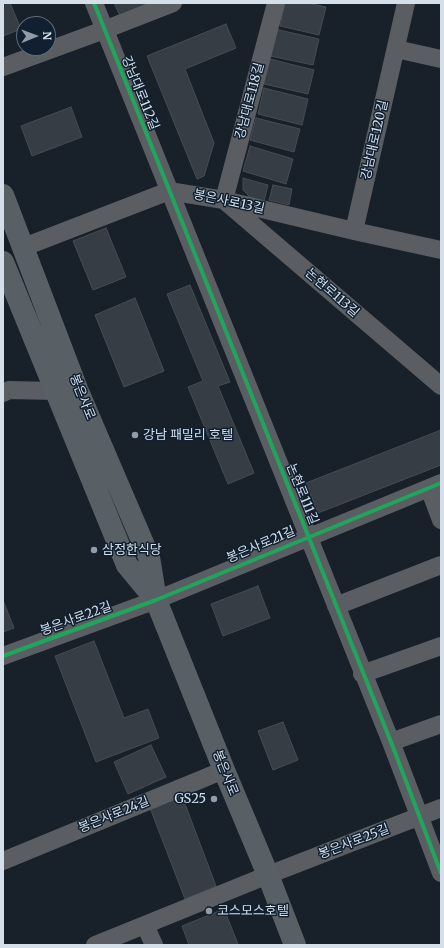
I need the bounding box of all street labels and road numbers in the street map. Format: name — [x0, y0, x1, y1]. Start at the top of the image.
street label: 강남대로112길 — [118, 54, 162, 132]
street label: 강남대로118길 — [232, 61, 268, 141]
street label: 강남대로120길 — [358, 99, 392, 181]
street label: 봉은사로13길 — [192, 187, 266, 217]
street label: 논현로113길 — [302, 265, 362, 321]
street label: 봉은사로 — [66, 372, 98, 422]
street label: 논현로111길 — [283, 461, 321, 527]
street label: 봉은사로21길 — [224, 524, 298, 566]
street label: 봉은사로22길 — [38, 599, 114, 639]
street label: 봉은사로 — [209, 748, 241, 798]
street label: 봉은사로24길 — [76, 794, 152, 836]
street label: 봉은사로25길 — [316, 821, 392, 863]

